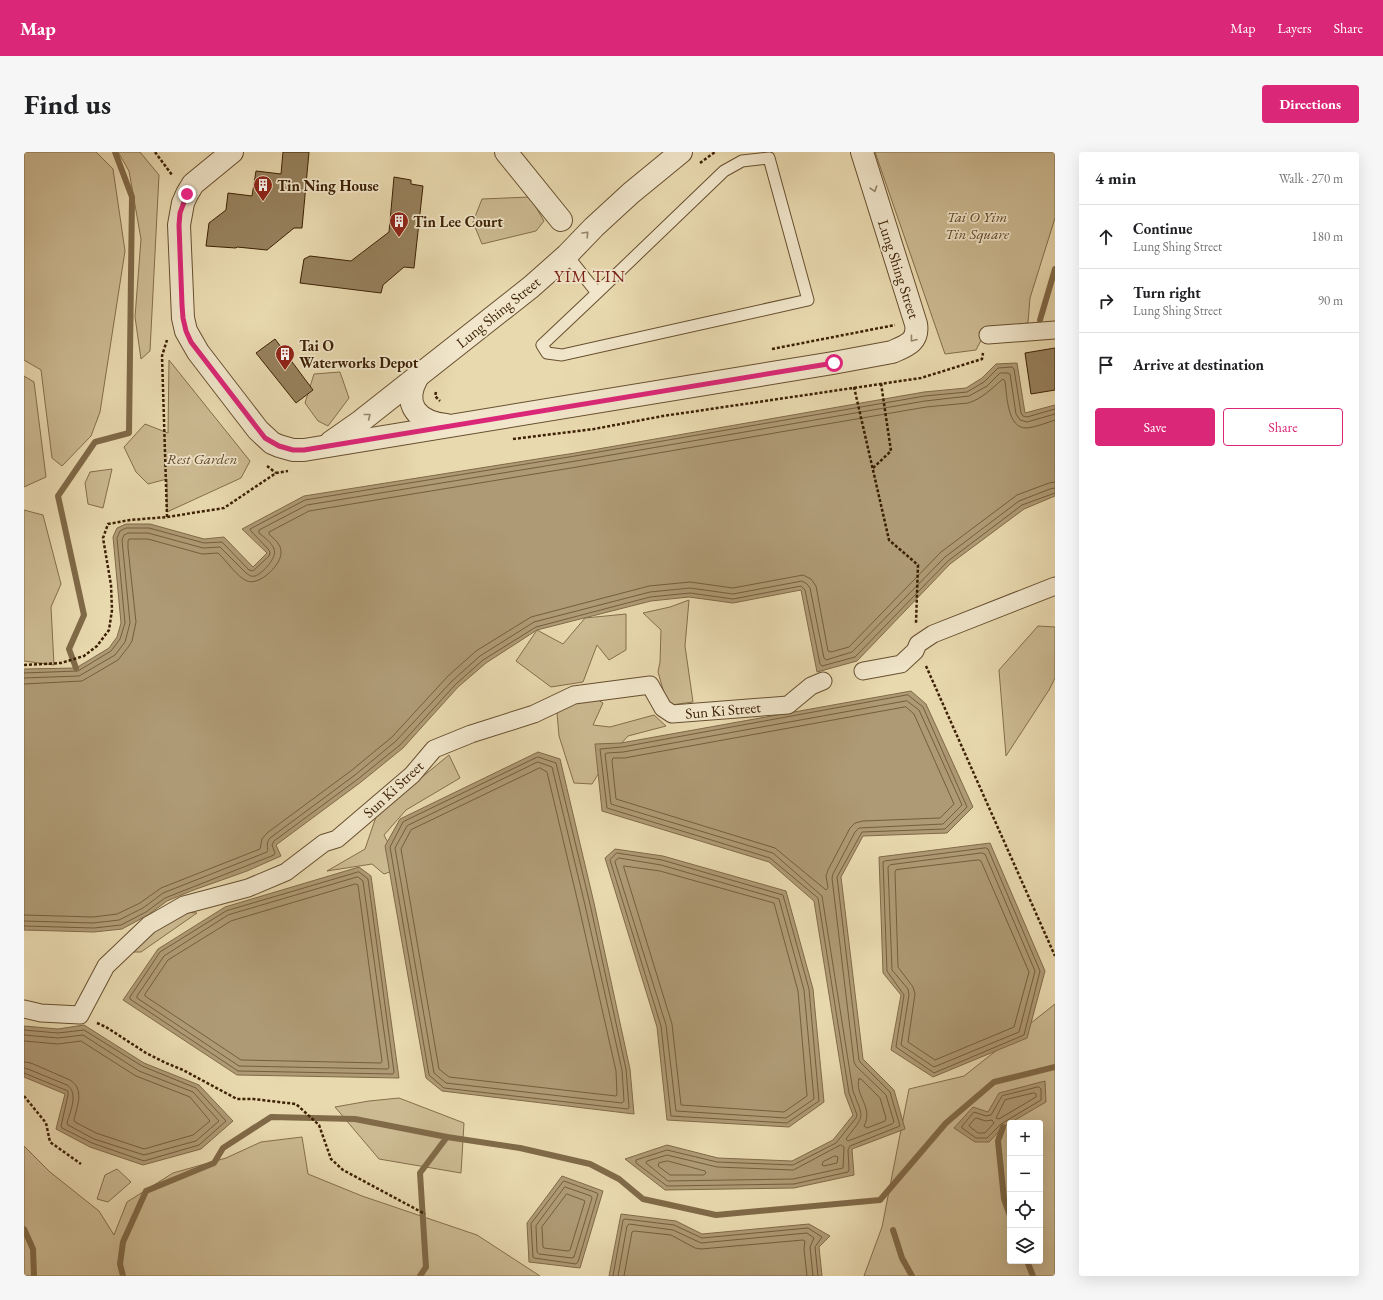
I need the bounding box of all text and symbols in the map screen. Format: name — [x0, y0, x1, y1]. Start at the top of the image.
text: Map — [20, 16, 56, 41]
text: Map — [1230, 19, 1255, 37]
text: Layers — [1277, 19, 1312, 37]
text: Share — [1334, 19, 1363, 37]
button: Directions — [1262, 85, 1359, 123]
text: Find us — [24, 86, 111, 122]
text: 4 min — [1095, 167, 1136, 189]
text: Walk · 270 m — [1279, 170, 1343, 187]
building icon: Tin Ning House — [252, 174, 274, 202]
place label: Tin Ning House — [277, 176, 379, 195]
route end — [178, 185, 196, 203]
one-way arrow — [869, 186, 877, 193]
park label: Tai O Yim Tin Square — [945, 207, 1010, 244]
building icon: Tin Lee Court — [388, 210, 410, 238]
place label: Tin Lee Court — [413, 212, 503, 231]
street label: Lung Shing Street — [874, 217, 924, 321]
text: Continue — [1133, 219, 1193, 238]
icon: ahead — [1095, 226, 1117, 248]
text: 180 m — [1312, 228, 1343, 245]
one-way arrow — [581, 232, 588, 239]
text: Lung Shing Street — [1133, 238, 1222, 255]
district label: YIM TIN — [554, 265, 626, 287]
street label: Lung Shing Street — [452, 272, 544, 352]
text: Turn right — [1133, 283, 1201, 302]
icon: right — [1095, 290, 1117, 312]
text: 90 m — [1318, 292, 1343, 309]
text: Lung Shing Street — [1133, 302, 1222, 319]
one-way arrow — [910, 334, 917, 341]
place label: Tai O Waterworks Depot — [299, 336, 419, 372]
building icon: Tai O Waterworks Depot — [274, 343, 296, 371]
route start — [825, 354, 843, 372]
icon: arrive — [1095, 354, 1117, 376]
text: Arrive at destination — [1133, 355, 1264, 374]
button: Save — [1095, 408, 1215, 446]
button: Share — [1223, 408, 1343, 446]
one-way arrow — [364, 413, 371, 420]
park label: Rest Garden — [167, 449, 237, 468]
street label: Sun Ki Street — [684, 697, 762, 723]
street label: Sun Ki Street — [359, 756, 427, 822]
map controls — [1007, 1120, 1043, 1264]
button: + — [1007, 1120, 1043, 1156]
button: − — [1007, 1156, 1043, 1192]
button: locate — [1007, 1192, 1043, 1228]
button: layers — [1007, 1228, 1043, 1264]

